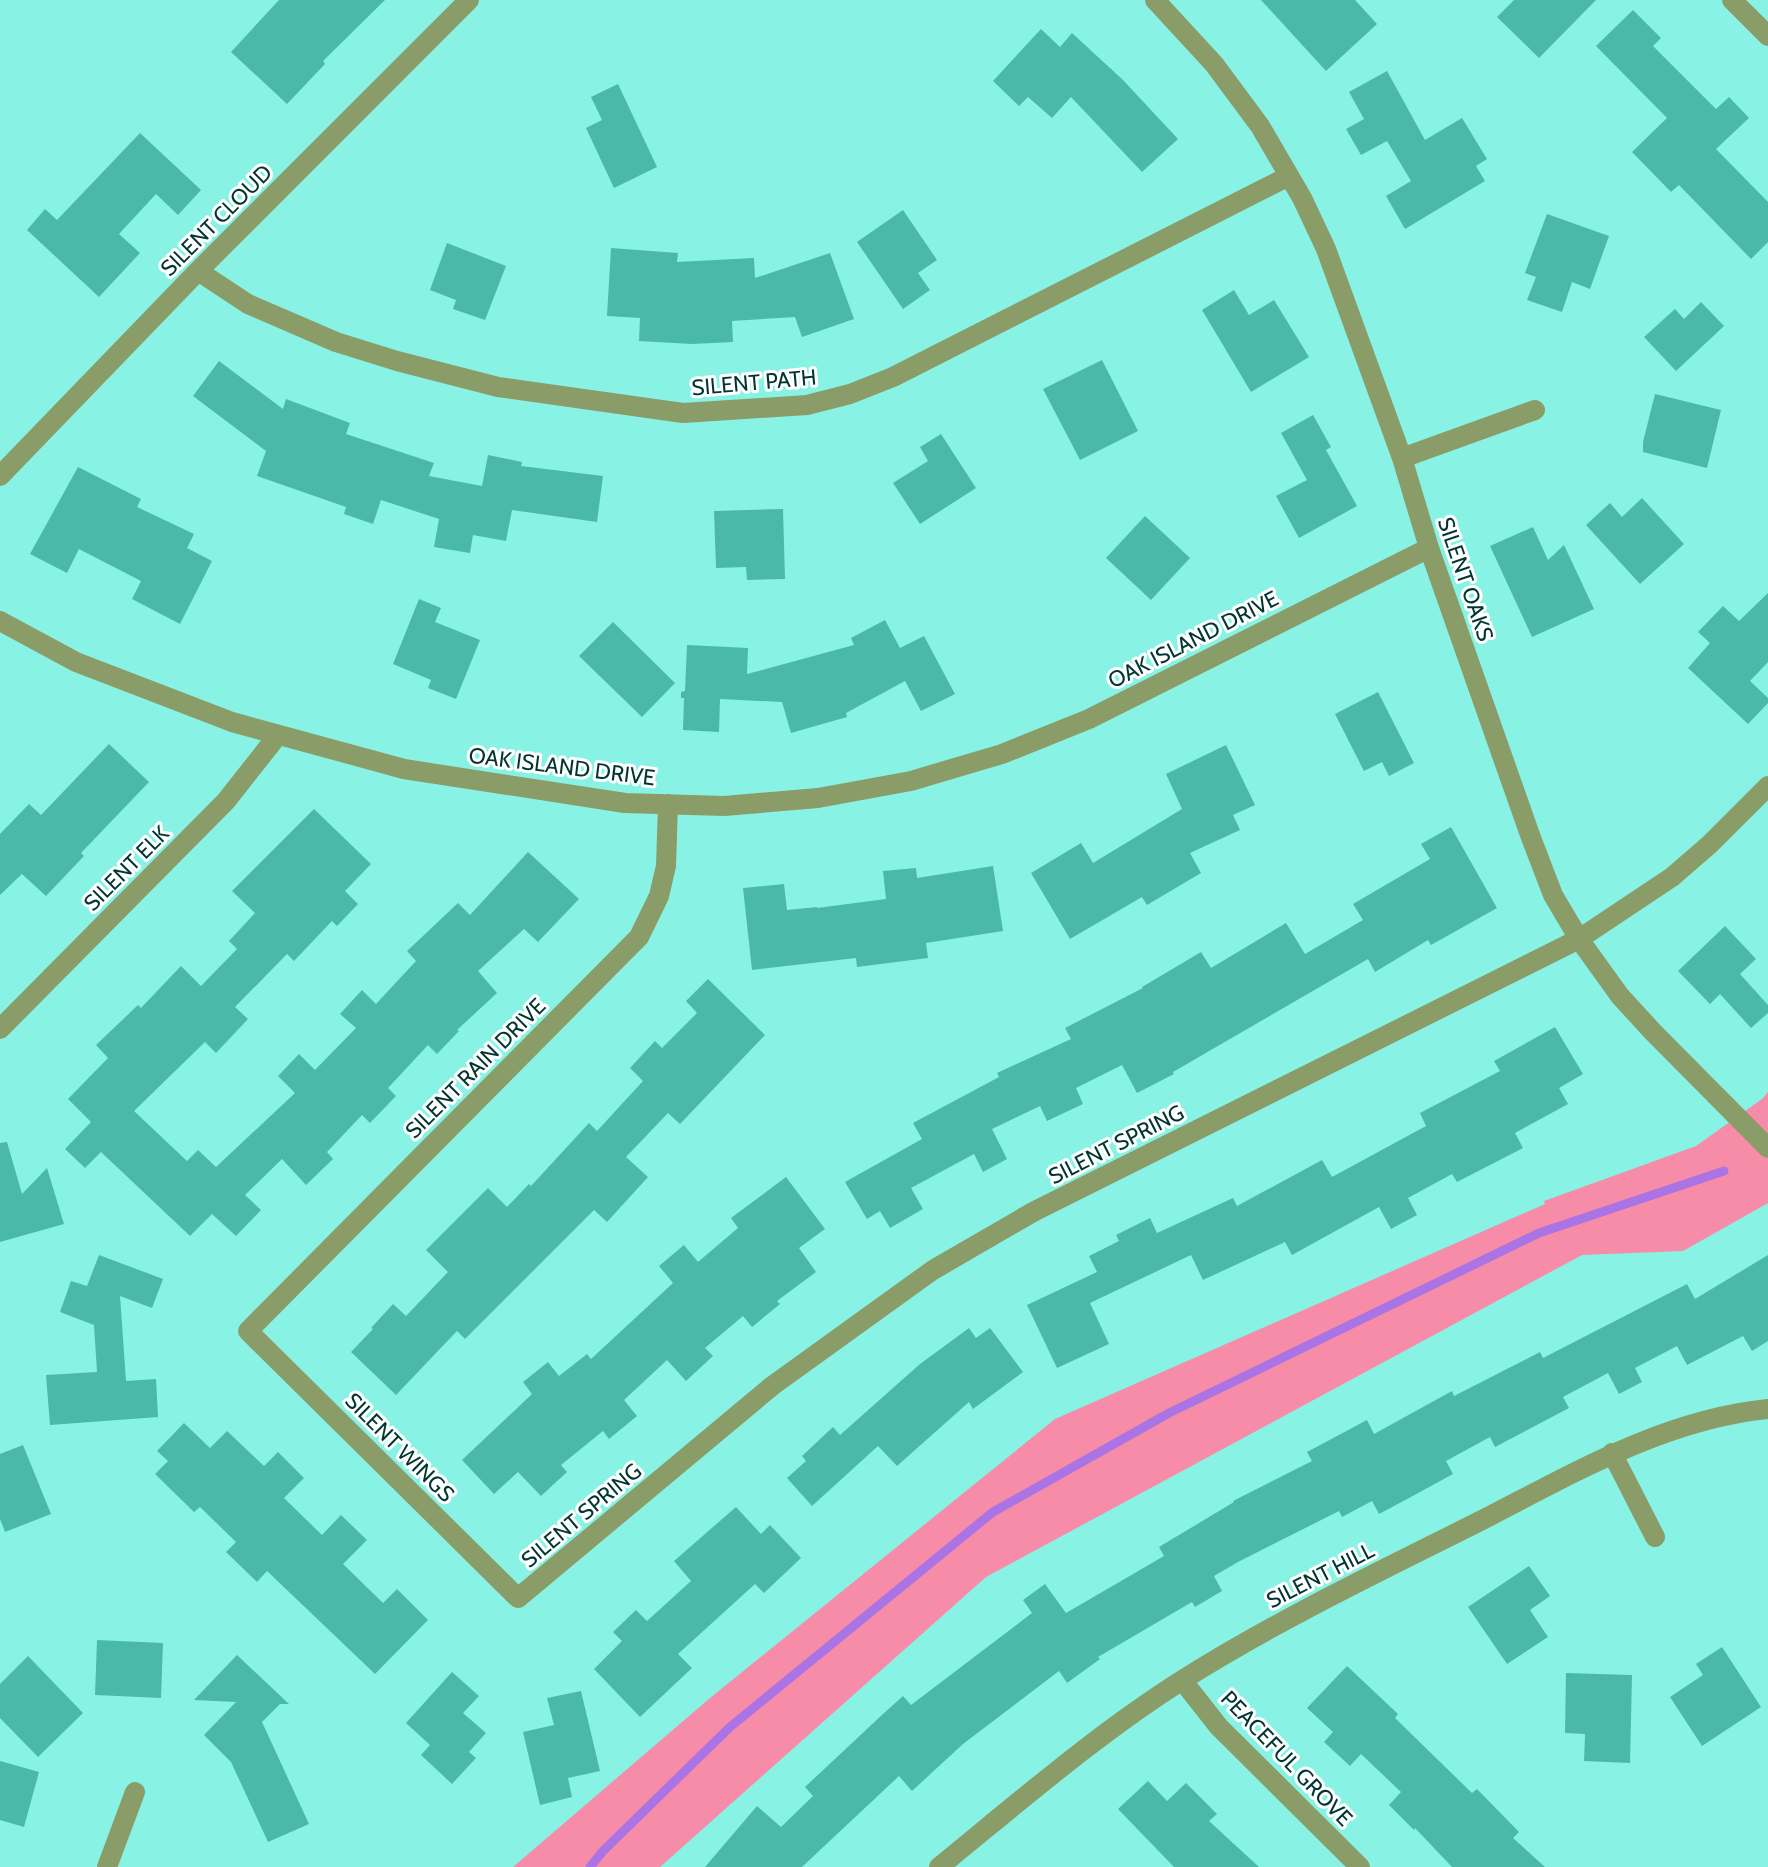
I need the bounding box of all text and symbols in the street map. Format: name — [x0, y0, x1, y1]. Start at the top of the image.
street label: SILENT CLOUD — [155, 159, 278, 282]
street label: SILENT PATH — [691, 364, 818, 401]
street label: SILENT OAKS — [1432, 514, 1499, 645]
street label: OAK ISLAND DRIVE — [1104, 585, 1283, 694]
street label: OAK ISLAND DRIVE — [467, 742, 657, 791]
street label: SILENT ELK — [78, 820, 175, 917]
street label: SILENT RAIN DRIVE — [400, 993, 551, 1144]
street label: SILENT SPRING — [1044, 1099, 1188, 1190]
street label: SILENT WINGS — [339, 1387, 460, 1508]
street label: SILENT SPRING — [516, 1457, 647, 1573]
street label: SILENT HILL — [1262, 1537, 1378, 1614]
street label: PEACEFUL GROVE — [1215, 1685, 1358, 1832]

